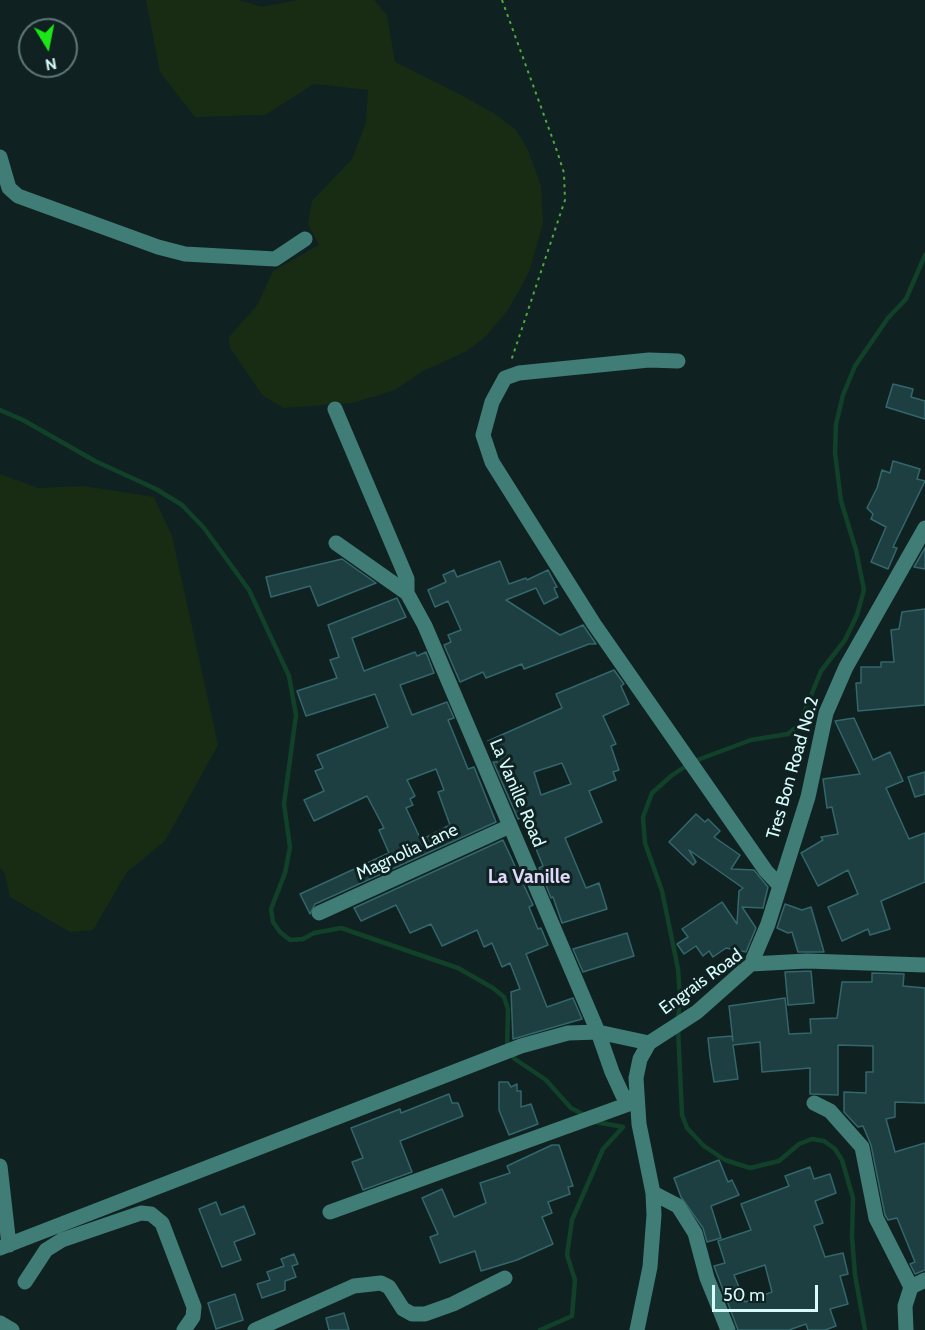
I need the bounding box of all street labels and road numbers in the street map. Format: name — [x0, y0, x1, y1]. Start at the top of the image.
street label: Tres Bon Road No.2 — [762, 694, 824, 842]
street label: La Vanille Road — [485, 736, 549, 850]
street label: Magnolia Lane — [353, 819, 461, 885]
street label: Engrais Road — [655, 945, 747, 1019]

